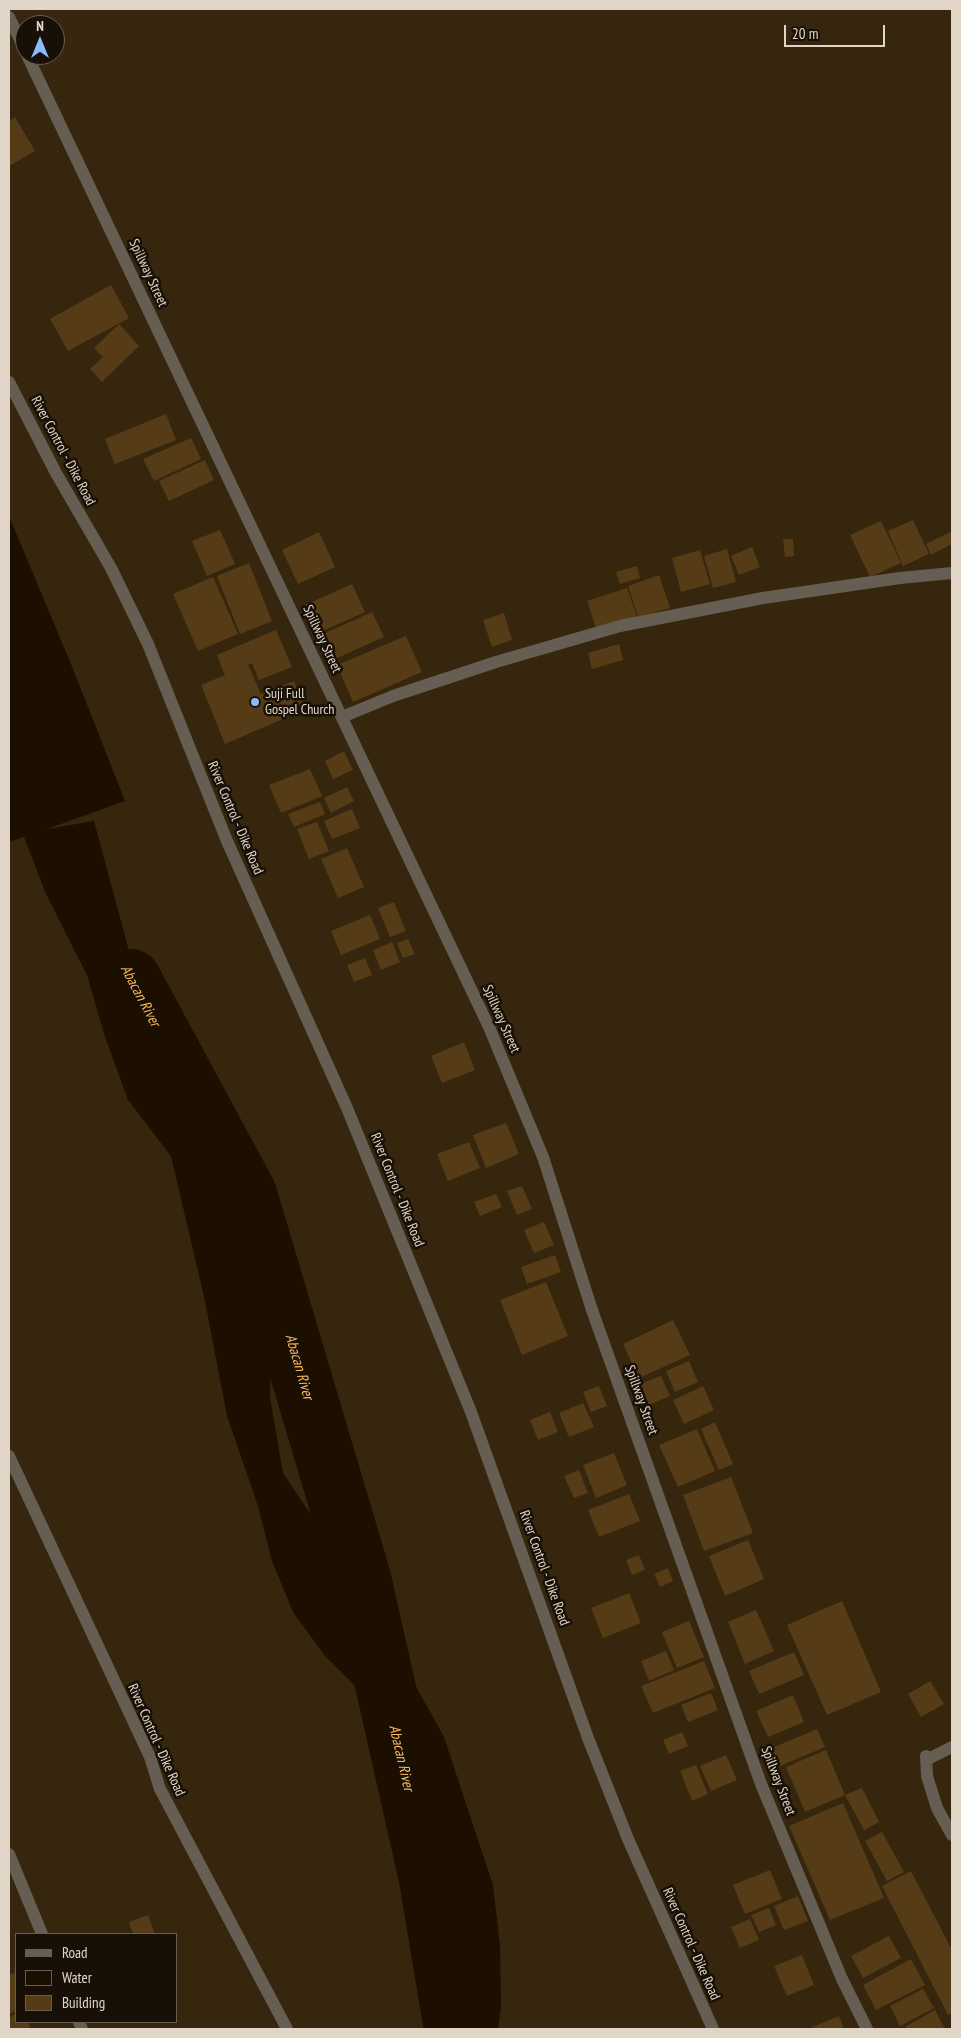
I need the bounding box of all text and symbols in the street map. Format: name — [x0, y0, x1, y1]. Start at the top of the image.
north arrow — [15, 15, 65, 65]
scale bar — [786, 15, 887, 47]
text: N — [36, 17, 44, 35]
text: 20 m — [792, 24, 818, 43]
street label: Spillway Street — [125, 236, 171, 310]
street label: River Control - Dike Road — [27, 394, 99, 508]
street label: Spillway Street — [299, 602, 345, 676]
place label: Suji Full Gospel Church — [265, 686, 334, 719]
marker: Suji Full Gospel Church — [249, 696, 261, 708]
street label: River Control - Dike Road — [204, 759, 266, 877]
water label: Abacan River — [116, 962, 164, 1030]
street label: Spillway Street — [479, 982, 523, 1056]
street label: River Control - Dike Road — [366, 1131, 428, 1249]
water label: Abacan River — [281, 1332, 317, 1402]
street label: Spillway Street — [621, 1363, 661, 1437]
street label: River Control - Dike Road — [515, 1508, 573, 1628]
street label: River Control - Dike Road — [124, 1681, 188, 1799]
water label: Abacan River — [385, 1723, 417, 1793]
street label: Spillway Street — [757, 1744, 799, 1818]
street label: River Control - Dike Road — [659, 1885, 723, 2003]
legend — [15, 1933, 178, 2023]
text: Road — [62, 1943, 88, 1962]
text: Water — [62, 1968, 92, 1987]
text: Building — [62, 1993, 105, 2012]

